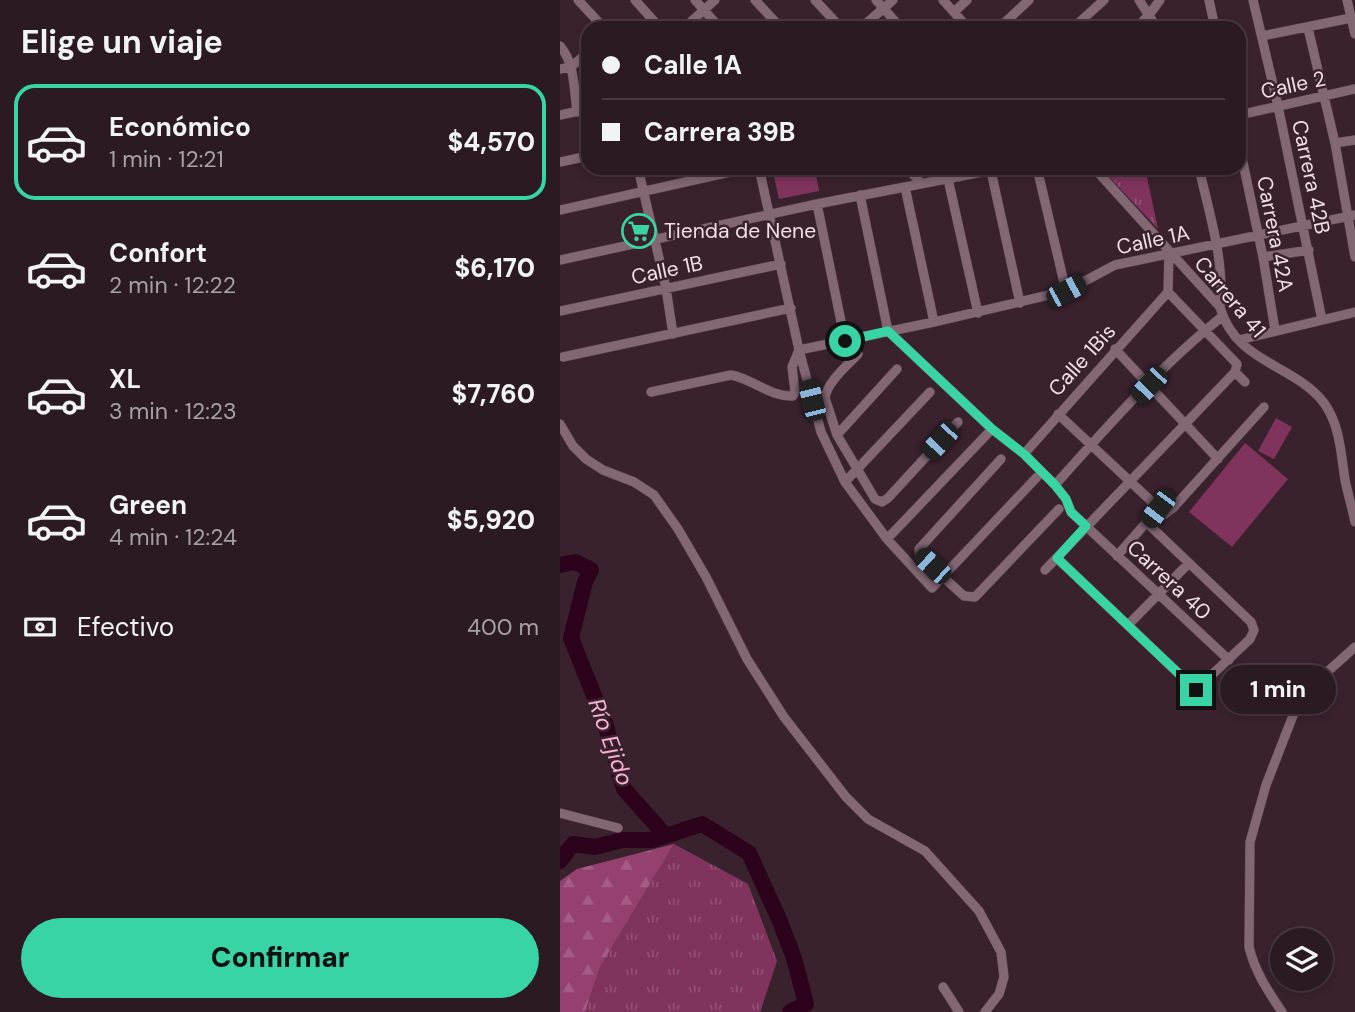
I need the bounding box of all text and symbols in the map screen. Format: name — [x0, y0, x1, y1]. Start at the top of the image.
text: Elige un viaje — [21, 21, 223, 63]
text: Calle 1A — [644, 48, 742, 82]
street label: Calle 2 — [1258, 65, 1328, 105]
text: Económico — [109, 110, 251, 144]
icon: car — [25, 111, 88, 174]
text: Carrera 39B — [644, 115, 795, 149]
street label: Carrera 42B — [1285, 117, 1337, 237]
text: $4,570 — [447, 125, 535, 159]
text: 1 min · 12:21 — [109, 144, 224, 174]
street label: Carrera 42A — [1250, 174, 1300, 294]
supermarket icon: Tienda de Nene — [620, 212, 658, 250]
place label: Tienda de Nene — [664, 217, 816, 245]
street label: Calle 1A — [1114, 219, 1192, 261]
text: Confort — [109, 236, 207, 270]
icon: car — [25, 237, 88, 300]
street label: Calle 1B — [629, 249, 705, 291]
text: $6,170 — [454, 251, 535, 285]
street label: Carrera 41 — [1188, 251, 1272, 343]
text: 2 min · 12:22 — [109, 270, 236, 300]
car — [1043, 272, 1090, 310]
street label: Calle 1Bis — [1042, 318, 1122, 402]
route start — [829, 325, 861, 357]
text: XL — [109, 362, 141, 396]
icon: car — [25, 363, 88, 426]
car — [1127, 363, 1172, 407]
text: $7,760 — [451, 377, 535, 411]
car — [797, 377, 828, 423]
text: 3 min · 12:23 — [109, 396, 237, 426]
car — [918, 418, 963, 464]
car — [1137, 486, 1180, 532]
text: Green — [109, 488, 187, 522]
icon: car — [25, 489, 88, 552]
text: $5,920 — [447, 503, 535, 537]
text: 4 min · 12:24 — [109, 522, 237, 552]
street label: Carrera 40 — [1121, 534, 1217, 626]
car — [910, 544, 955, 588]
icon: cash — [21, 608, 59, 646]
text: Efectivo — [77, 610, 174, 644]
text: 400 m — [467, 612, 539, 642]
callout: 1 min — [1220, 666, 1336, 714]
route end — [1180, 674, 1212, 706]
text: 1 min — [1250, 674, 1306, 704]
water label: Río Ejido — [581, 694, 641, 790]
button: Confirmar — [21, 918, 539, 998]
map controls — [1270, 928, 1333, 991]
button: layers — [1270, 928, 1333, 991]

